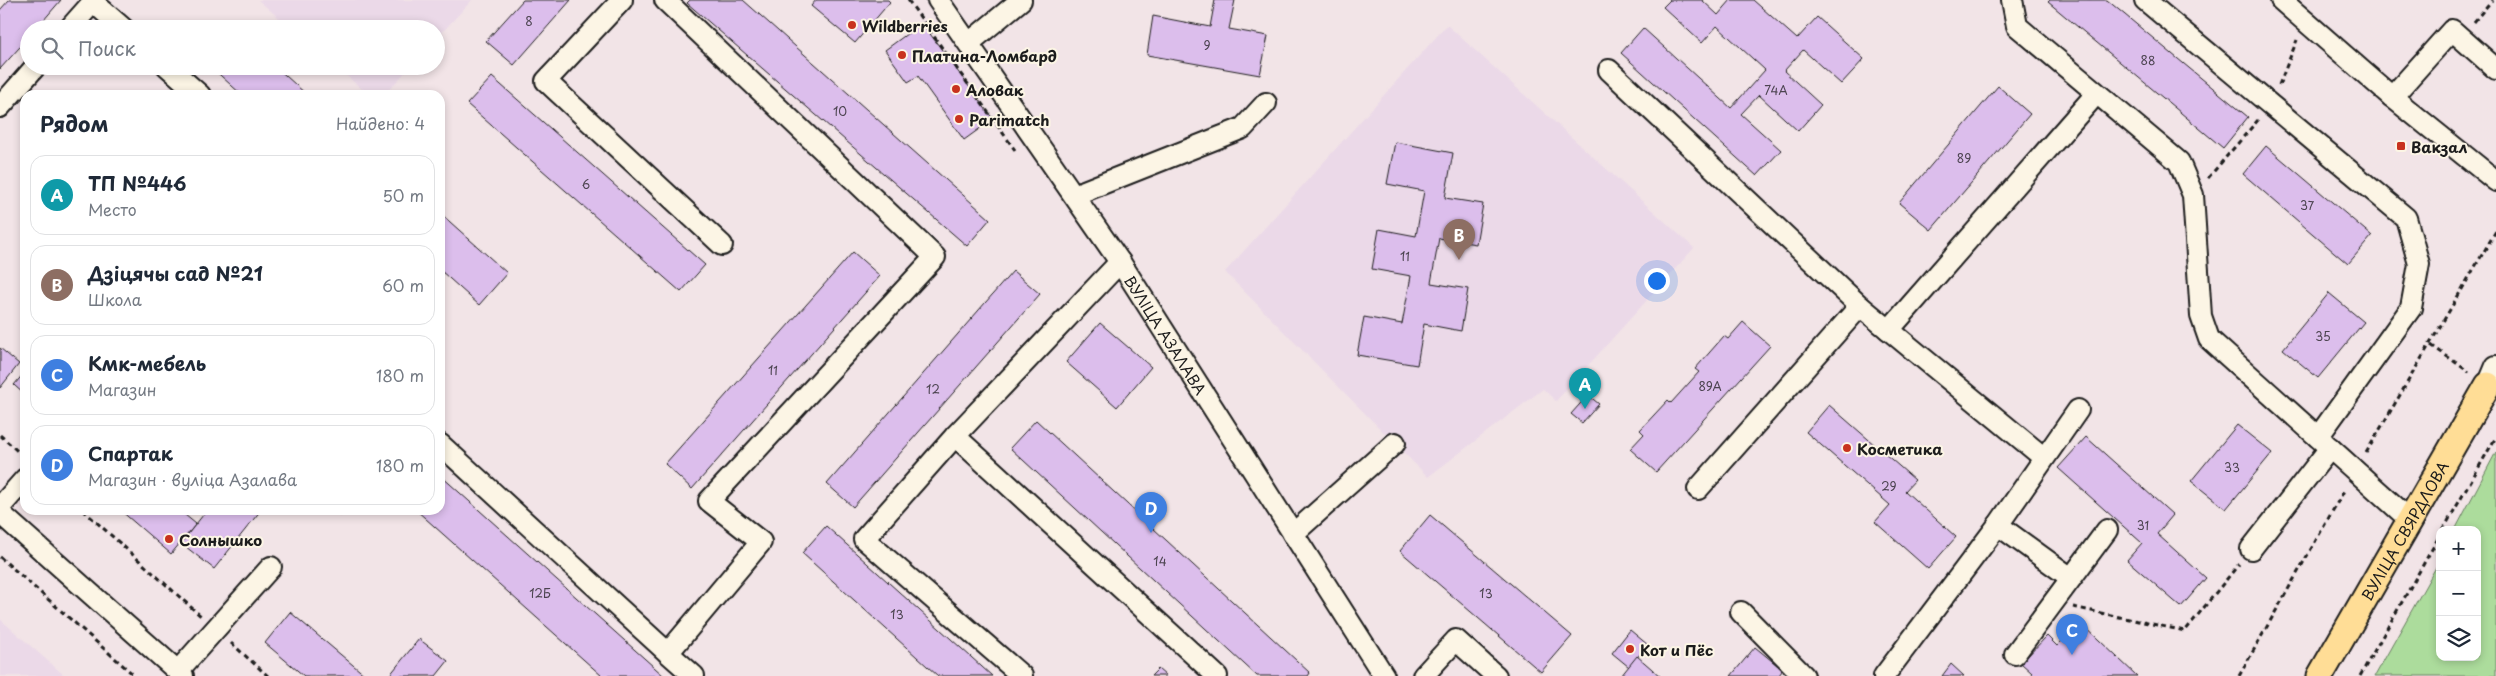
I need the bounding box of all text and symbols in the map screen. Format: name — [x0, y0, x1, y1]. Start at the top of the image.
house number: 8 — [525, 12, 533, 30]
place label: Wildberries — [862, 14, 948, 37]
marker: Wildberries — [846, 19, 858, 31]
search box — [20, 20, 445, 75]
icon: search — [38, 34, 66, 62]
text: Поиск — [78, 34, 136, 62]
house number: 9 — [1203, 36, 1211, 54]
place label: Платина-Ломбард — [912, 44, 1057, 67]
marker: Платина-Ломбард — [896, 49, 908, 61]
house number: 88 — [2141, 51, 2155, 69]
place label: Аловак — [965, 78, 1024, 101]
house number: 74А — [1764, 81, 1788, 99]
marker: Аловак — [950, 83, 962, 95]
house number: 10 — [833, 102, 847, 120]
text: Рядом — [40, 107, 108, 139]
place label: Parimatch — [969, 108, 1049, 131]
text: Найдено: 4 — [336, 111, 425, 135]
marker: Parimatch — [953, 113, 965, 125]
place label: Вакзал — [2411, 135, 2468, 158]
marker: Вакзал — [2395, 140, 2407, 152]
house number: 89 — [1957, 149, 1971, 167]
text: ТП №446 — [88, 169, 186, 197]
house number: 6 — [582, 175, 590, 193]
text: A — [51, 183, 63, 207]
text: 50 m — [383, 183, 424, 207]
house number: 37 — [2300, 196, 2315, 214]
text: Место — [88, 197, 137, 221]
pin: B — [1443, 219, 1475, 260]
house number: 11 — [1400, 247, 1410, 265]
text: Дзіцячы сад №21 — [88, 259, 263, 287]
your location — [1644, 268, 1670, 294]
street label: ВУЛІЦА АЗАЛАВА — [1119, 270, 1213, 399]
text: B — [52, 273, 62, 297]
text: 60 m — [382, 273, 424, 297]
text: Школа — [88, 287, 142, 311]
house number: 35 — [2315, 327, 2331, 345]
text: Кмк-мебель — [88, 349, 206, 377]
house number: 11 — [768, 361, 778, 379]
text: C — [51, 363, 63, 387]
text: 180 m — [376, 363, 424, 387]
pin: A — [1569, 368, 1601, 409]
text: Магазин — [88, 377, 157, 401]
house number: 89А — [1698, 377, 1722, 395]
house number: 12 — [926, 380, 940, 398]
place label: Косметика — [1857, 437, 1943, 460]
text: Спартак — [88, 439, 173, 467]
marker: Косметика — [1841, 442, 1853, 454]
text: D — [51, 453, 63, 477]
text: 180 m — [376, 453, 424, 477]
street label: ВУЛІЦА СВЯРДЛОВА — [2355, 456, 2453, 605]
house number: 33 — [2224, 458, 2240, 476]
text: Магазин · вуліца Азалава — [88, 467, 297, 491]
house number: 29 — [1881, 477, 1897, 495]
pin: D — [1135, 492, 1167, 533]
house number: 31 — [2137, 516, 2149, 534]
map controls — [2436, 526, 2481, 661]
button: + — [2436, 526, 2481, 571]
place label: Солнышко — [179, 528, 262, 551]
marker: Солнышко — [163, 533, 175, 545]
house number: 14 — [1153, 552, 1167, 570]
button: − — [2436, 571, 2481, 616]
house number: 12Б — [529, 584, 551, 602]
house number: 13 — [1479, 584, 1493, 602]
house number: 13 — [890, 605, 904, 623]
pin: C — [2056, 614, 2088, 655]
button: layers — [2436, 616, 2481, 661]
place label: Кот и Пёс — [1640, 638, 1713, 661]
marker: Кот и Пёс — [1624, 643, 1636, 655]

